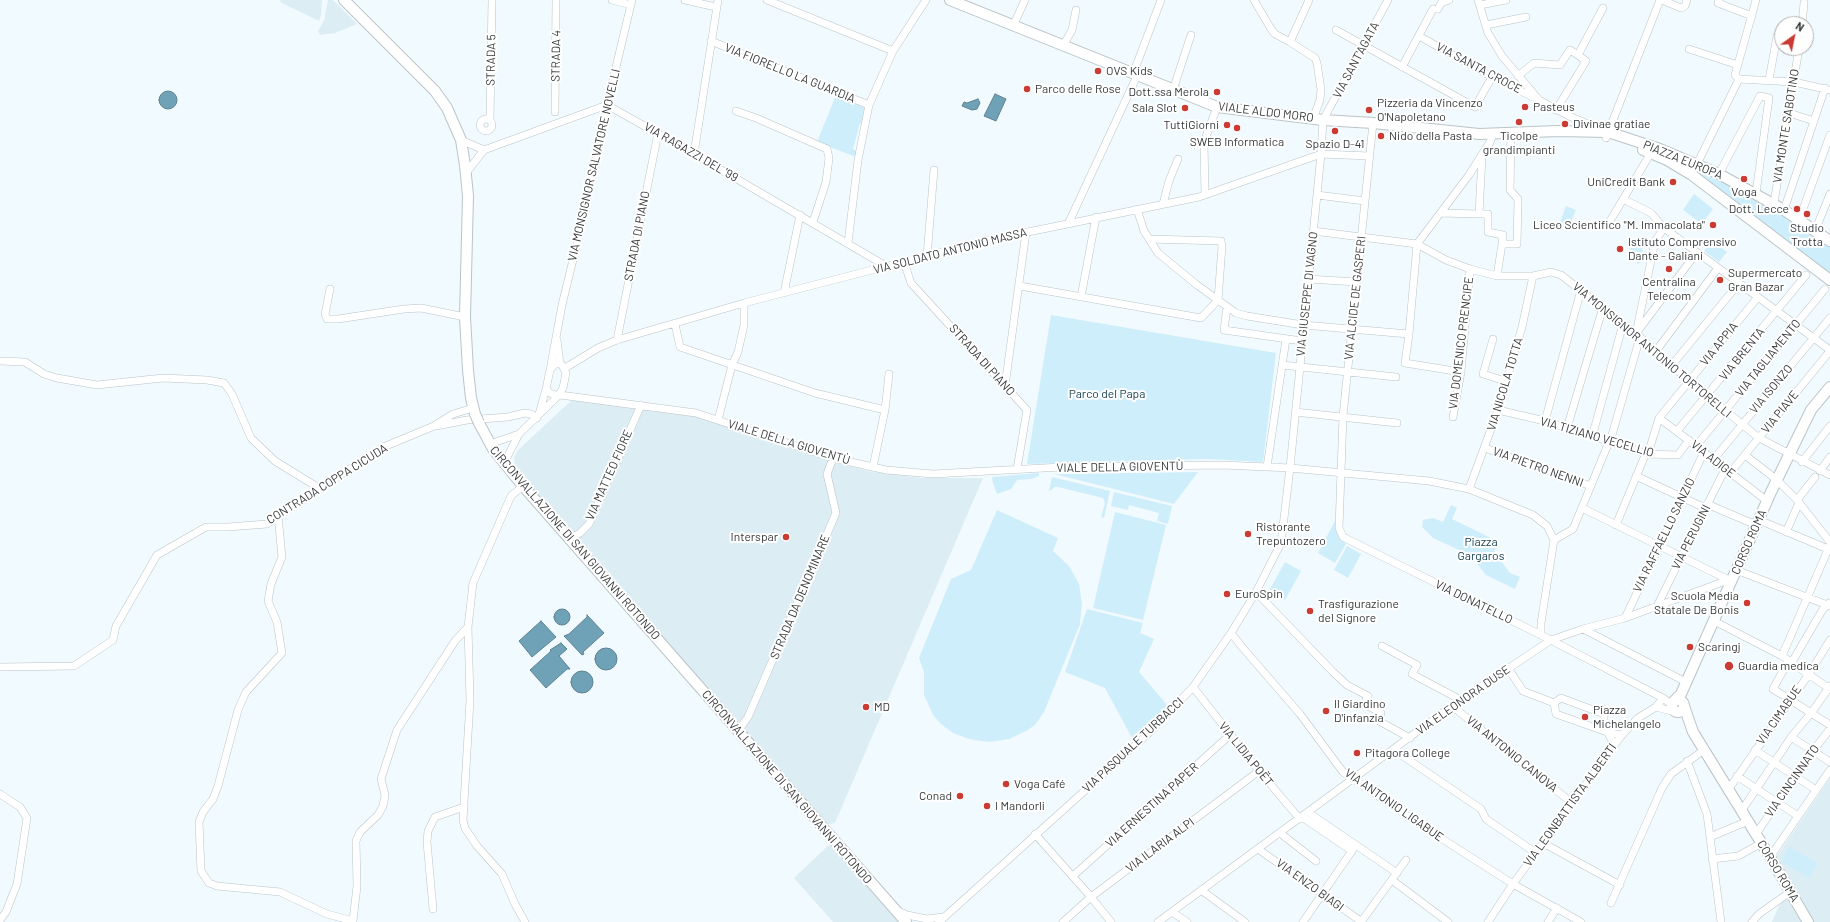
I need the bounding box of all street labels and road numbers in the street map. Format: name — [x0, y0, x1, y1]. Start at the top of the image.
street label: VIA SANT'AGATA — [1330, 19, 1382, 101]
street label: STRADA 4 — [548, 30, 564, 82]
street label: STRADA 5 — [483, 34, 499, 86]
street label: VIA SANTA CROCE — [1434, 39, 1524, 97]
street label: VIA FIORELLO LA GUARDIA — [722, 40, 858, 106]
street label: VIA MONSIGNOR SALVATORE NOVELLI — [565, 67, 623, 263]
street label: VIA MONTE SABOTINO — [1770, 68, 1802, 184]
street label: VIALE ALDO MORO — [1217, 99, 1315, 125]
street label: VIA RAGAZZI DEL '99 — [641, 119, 741, 185]
street label: PIAZZA EUROPA — [1641, 137, 1725, 183]
street label: STRADA DI PIANO — [621, 190, 653, 282]
street label: VIA SOLDATO ANTONIO MASSA — [872, 225, 1028, 277]
street label: VIA GIUSEPPE DI VAGNO — [1293, 231, 1321, 357]
street label: VIA ALCIDE DE GASPERI — [1341, 235, 1369, 361]
street label: VIA DOMENICO PRENCIPE — [1446, 276, 1476, 410]
street label: VIA MONSIGNOR ANTONIO TORTORELLI — [1570, 279, 1734, 421]
street label: VIA TAGLIAMENTO — [1732, 316, 1804, 400]
street label: VIA APPIA — [1697, 319, 1741, 369]
street label: STRADA DI PIANO — [946, 321, 1018, 399]
street label: VIA BRENTA — [1716, 325, 1768, 383]
street label: VIA NICOLA TOTTA — [1484, 336, 1526, 432]
street label: VIA ISONZO — [1746, 362, 1796, 416]
street label: VIA PIAVE — [1758, 388, 1802, 436]
street label: VIA TIZIANO VECELLIO — [1538, 414, 1656, 460]
street label: VIALE DELLA GIOVENTÙ — [726, 417, 852, 467]
street label: VIA MATTEO FIORE — [583, 427, 635, 523]
street label: VIA ADIGE — [1688, 437, 1738, 481]
street label: CONTRADA COPPA CICUDA — [264, 441, 390, 527]
street label: CIRCONVALLAZIONE DI SAN GIOVANNI ROTONDO — [487, 443, 663, 643]
street label: VIA PIETRO NENNI — [1491, 444, 1585, 490]
street label: VIALE DELLA GIOVENTÙ — [1056, 459, 1184, 475]
street label: VIA RAFFAELLO SANZIO — [1630, 475, 1698, 595]
street label: VIA PERUGINI — [1668, 502, 1714, 572]
street label: CORSO ROMA — [1728, 507, 1770, 577]
street label: STRADA DA DENOMINARE — [767, 532, 833, 662]
street label: VIA DONATELLO — [1433, 577, 1515, 627]
street label: VIA ELEONORA DUSE — [1413, 662, 1513, 738]
street label: VIA CIMABUE — [1753, 683, 1805, 747]
street label: CIRCONVALLAZIONE DI SAN GIOVANNI ROTONDO — [699, 687, 875, 887]
street label: VIA PASQUALE TURBACCI — [1079, 694, 1187, 796]
street label: VIA ANTONIO CANOVA — [1463, 713, 1561, 795]
street label: VIA LIDIA POËT — [1216, 719, 1276, 789]
street label: VIA LEONBATTISTA ALBERTI — [1521, 741, 1619, 869]
street label: VIA CINCINNATO — [1762, 742, 1822, 820]
street label: VIA ERNESTINA PAPER — [1103, 760, 1201, 850]
street label: VIA ANTONIO LIGABUE — [1342, 765, 1446, 845]
street label: VIA ILARIA ALPI — [1123, 815, 1197, 875]
street label: CORSO ROMA — [1754, 837, 1802, 905]
street label: VIA ENZO BIAGI — [1273, 856, 1347, 914]

